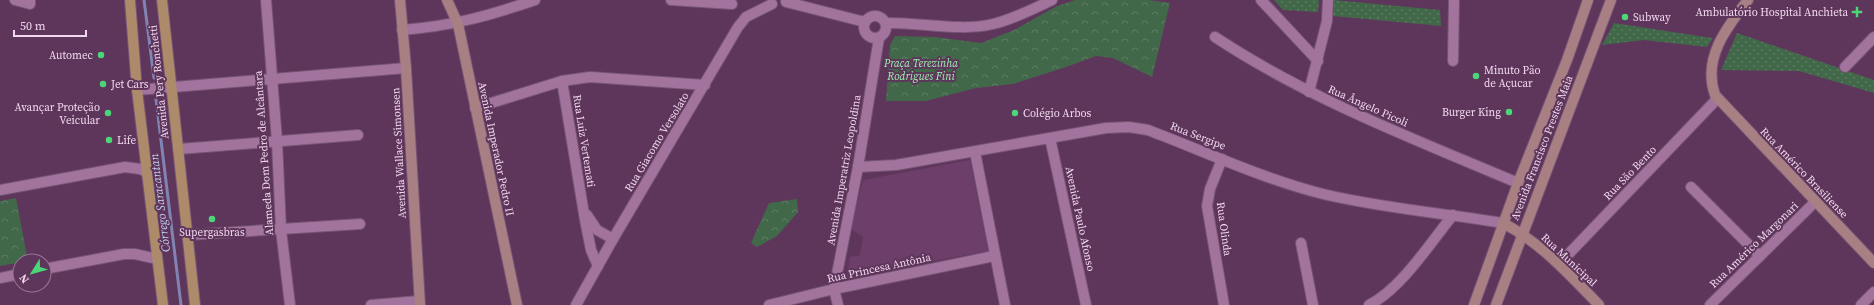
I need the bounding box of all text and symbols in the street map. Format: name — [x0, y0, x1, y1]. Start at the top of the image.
place label: Ambulatório Hospital Anchieta — [1695, 5, 1848, 20]
marker: Ambulatório Hospital Anchieta — [1851, 6, 1863, 18]
place label: Subway — [1633, 10, 1671, 25]
scale bar — [14, 12, 86, 38]
marker: Subway — [1620, 12, 1630, 22]
text: 50 m — [20, 18, 46, 34]
street label: Avenida Pery Ronchetti — [146, 24, 172, 140]
place label: Automec — [49, 48, 94, 63]
marker: Automec — [96, 50, 106, 60]
park label: Praça Terezinha Rodrigues Fini — [883, 56, 958, 84]
place label: Minuto Pão de Açucar — [1484, 63, 1541, 91]
street label: Alameda Dom Pedro de Alcântara — [251, 70, 277, 236]
marker: Minuto Pão de Açucar — [1471, 71, 1481, 81]
street label: Avenida Francisco Prestes Maia — [1507, 73, 1577, 223]
place label: Jet Cars — [110, 77, 149, 92]
marker: Jet Cars — [98, 79, 108, 89]
street label: Avenida Imperador Pedro II — [474, 81, 518, 217]
street label: Rua Ângelo Picoli — [1326, 82, 1410, 130]
street label: Avenida Wallace Simonsen — [388, 87, 410, 219]
street label: Rua Giacomo Versolato — [621, 90, 693, 194]
street label: Avenida Imperatriz Leopoldina — [823, 93, 865, 246]
street label: Rua Luiz Vertemati — [569, 94, 599, 188]
place label: Avançar Proteção Veicular — [15, 100, 100, 128]
place label: Burger King — [1442, 105, 1501, 120]
place label: Colégio Arbos — [1023, 106, 1092, 121]
marker: Burger King — [1504, 107, 1514, 117]
marker: Avançar Proteção Veicular — [103, 108, 113, 118]
marker: Colégio Arbos — [1010, 108, 1020, 118]
street label: Rua Sergipe — [1168, 119, 1228, 154]
street label: Rua Américo Brasiliense — [1757, 124, 1852, 222]
place label: Life — [117, 133, 137, 148]
marker: Life — [104, 135, 114, 145]
street label: Rua São Bento — [1600, 143, 1660, 203]
water label: Córrego Saracantan — [146, 153, 174, 253]
street label: Avenida Paulo Afonso — [1062, 165, 1098, 273]
street label: Rua Américo Margonari — [1706, 199, 1802, 291]
street label: Rua Olinda — [1213, 201, 1235, 257]
marker: Supergasbras — [207, 214, 217, 224]
place label: Supergasbras — [179, 225, 245, 240]
street label: Rua Municipal — [1538, 230, 1600, 290]
street label: Rua Princesa Antônia — [826, 250, 933, 286]
north arrow — [12, 253, 52, 293]
text: N — [16, 271, 33, 286]

